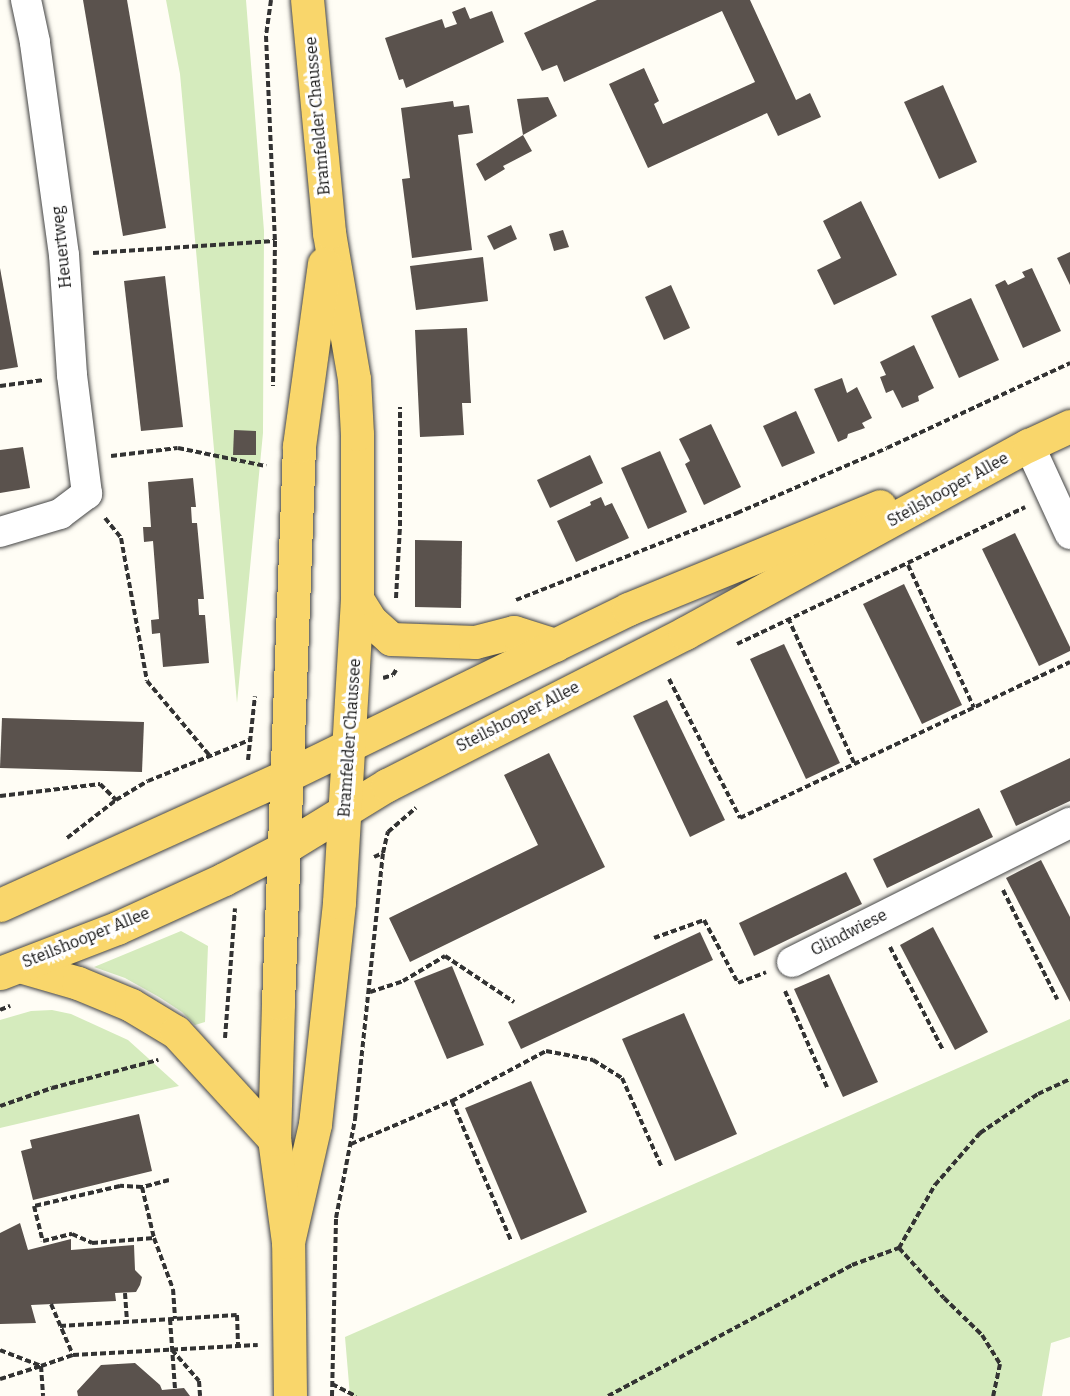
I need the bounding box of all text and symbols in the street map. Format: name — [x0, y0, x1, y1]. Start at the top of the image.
street label: Bramfelder Chaussee — [302, 36, 334, 196]
street label: Heuertweg — [48, 205, 76, 289]
street label: Steilshooper Allee — [884, 449, 1012, 531]
street label: Bramfelder Chaussee — [335, 658, 365, 818]
street label: Steilshooper Allee — [453, 678, 583, 756]
street label: Steilshooper Allee — [20, 904, 152, 972]
street label: Glindwiese — [808, 906, 890, 960]

